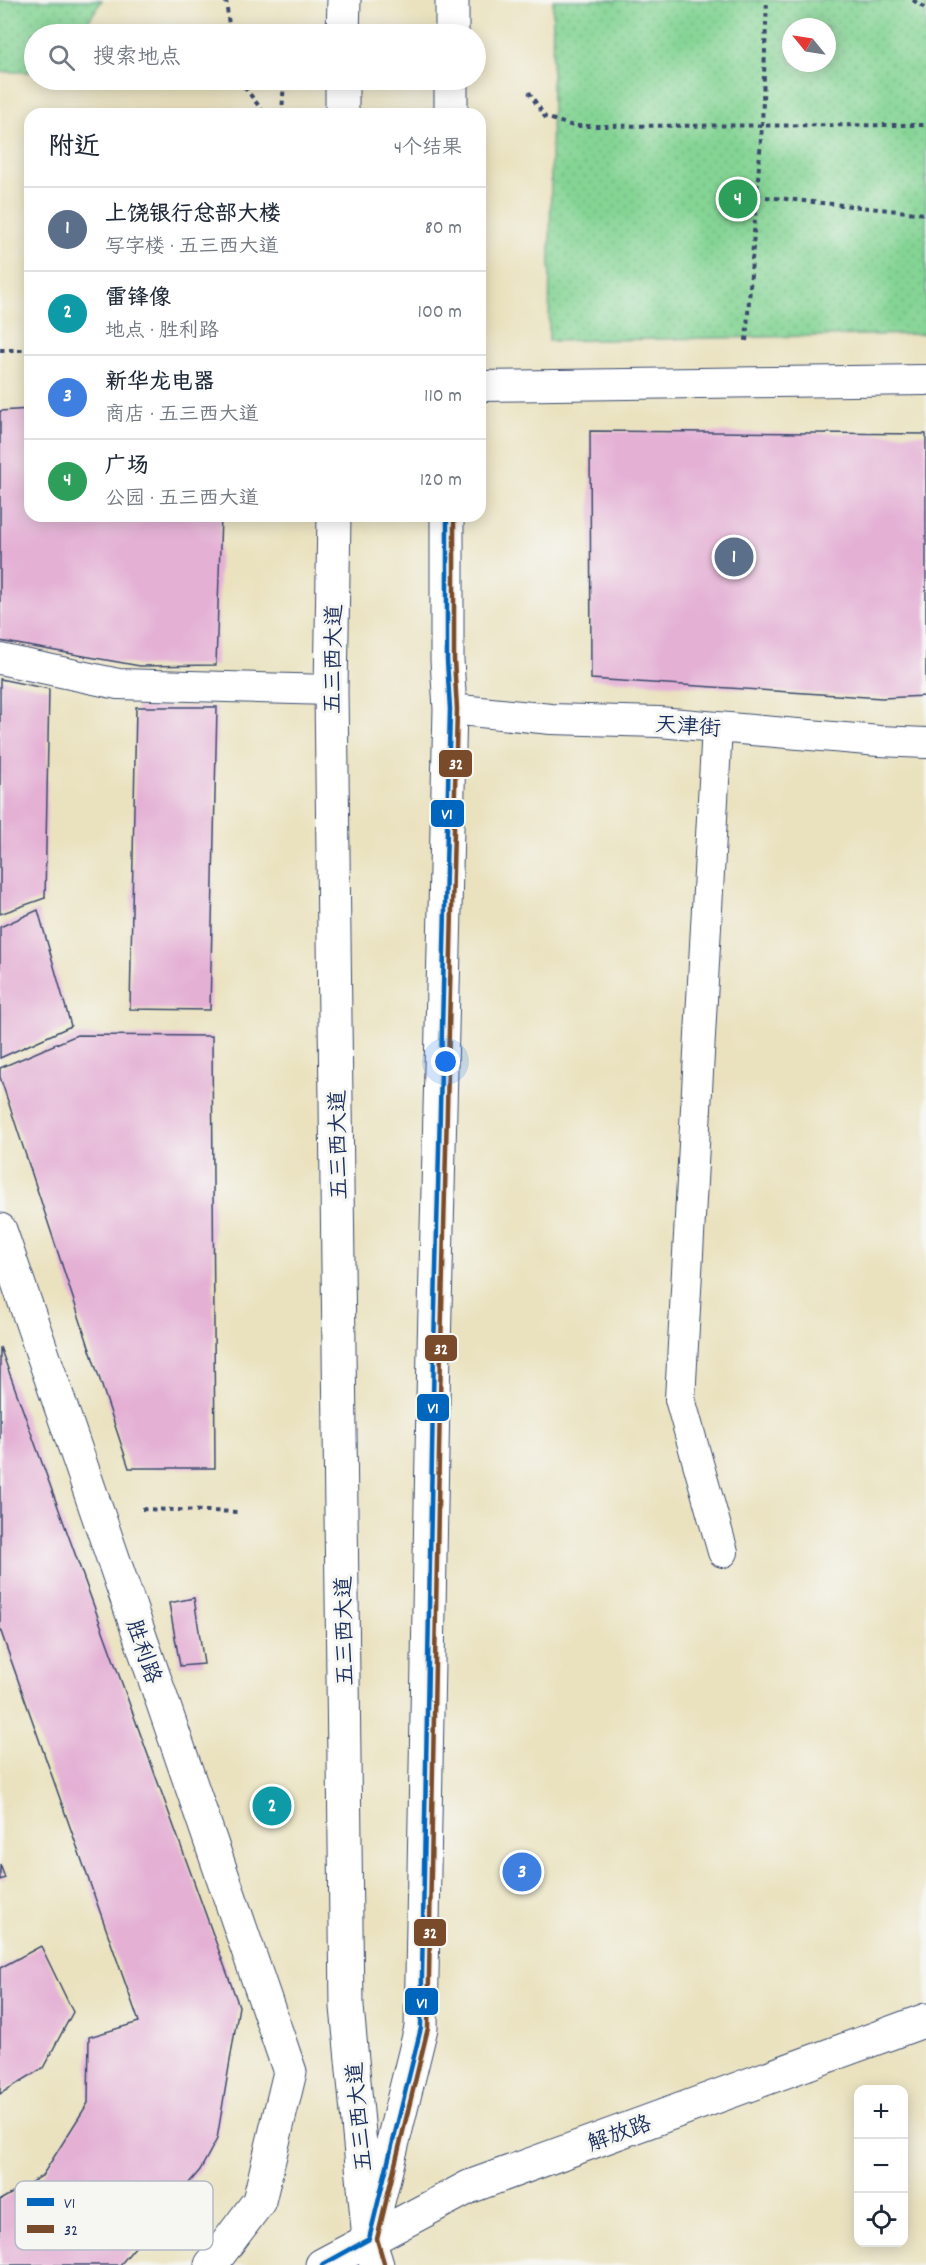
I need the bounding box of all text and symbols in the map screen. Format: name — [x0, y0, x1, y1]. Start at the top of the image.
north arrow — [782, 18, 836, 72]
search box — [24, 24, 486, 90]
icon: search — [45, 41, 78, 74]
text: 搜索地点 — [93, 43, 181, 74]
text: 附近 — [48, 130, 100, 167]
text: 4个结果 — [394, 135, 462, 163]
pin: 4 — [718, 176, 758, 222]
text: 上饶银行总部大楼 — [105, 200, 281, 231]
text: 1 — [65, 215, 70, 243]
text: 80 m — [425, 215, 462, 243]
text: 写字楼 · 五三西大道 — [105, 234, 279, 262]
text: 雷锋像 — [105, 284, 171, 315]
text: 2 — [63, 299, 72, 327]
text: 100 m — [418, 299, 462, 327]
text: 地点 · 胜利路 — [105, 318, 219, 346]
text: 新华龙电器 — [105, 368, 215, 399]
text: 3 — [63, 383, 72, 411]
text: 110 m — [424, 383, 462, 411]
text: 商店 · 五三西大道 — [105, 402, 259, 430]
text: 广场 — [105, 452, 149, 483]
text: 4 — [63, 467, 72, 495]
text: 120 m — [420, 467, 462, 495]
text: 公园 · 五三西大道 — [105, 486, 259, 514]
pin: 1 — [714, 534, 754, 580]
street label: 五三西大道 — [319, 604, 352, 714]
street label: 天津街 — [654, 711, 722, 746]
line badge: 32 — [438, 749, 473, 778]
text: 32 — [449, 754, 463, 777]
line badge: V1 — [430, 799, 465, 828]
text: V1 — [441, 804, 453, 827]
your location — [431, 1047, 460, 1076]
street label: 五三西大道 — [324, 1090, 357, 1200]
line badge: 32 — [424, 1334, 458, 1362]
text: 32 — [434, 1339, 448, 1362]
line badge: V1 — [416, 1393, 450, 1422]
text: V1 — [427, 1398, 439, 1421]
street label: 五三西大道 — [330, 1576, 363, 1686]
street label: 胜利路 — [116, 1616, 167, 1688]
pin: 2 — [252, 1784, 292, 1828]
pin: 3 — [502, 1850, 542, 1894]
line badge: 32 — [413, 1918, 447, 1947]
text: 32 — [423, 1923, 437, 1946]
line badge: V1 — [404, 1987, 439, 2016]
text: V1 — [416, 1993, 428, 2016]
street label: 五三西大道 — [341, 2061, 382, 2173]
map controls — [854, 2085, 908, 2247]
button: + — [854, 2085, 908, 2139]
street label: 解放路 — [584, 2109, 657, 2161]
button: − — [854, 2139, 908, 2193]
legend — [15, 2181, 213, 2250]
text: V1 — [64, 2193, 75, 2216]
button: locate — [854, 2193, 908, 2247]
text: 32 — [64, 2220, 78, 2243]

